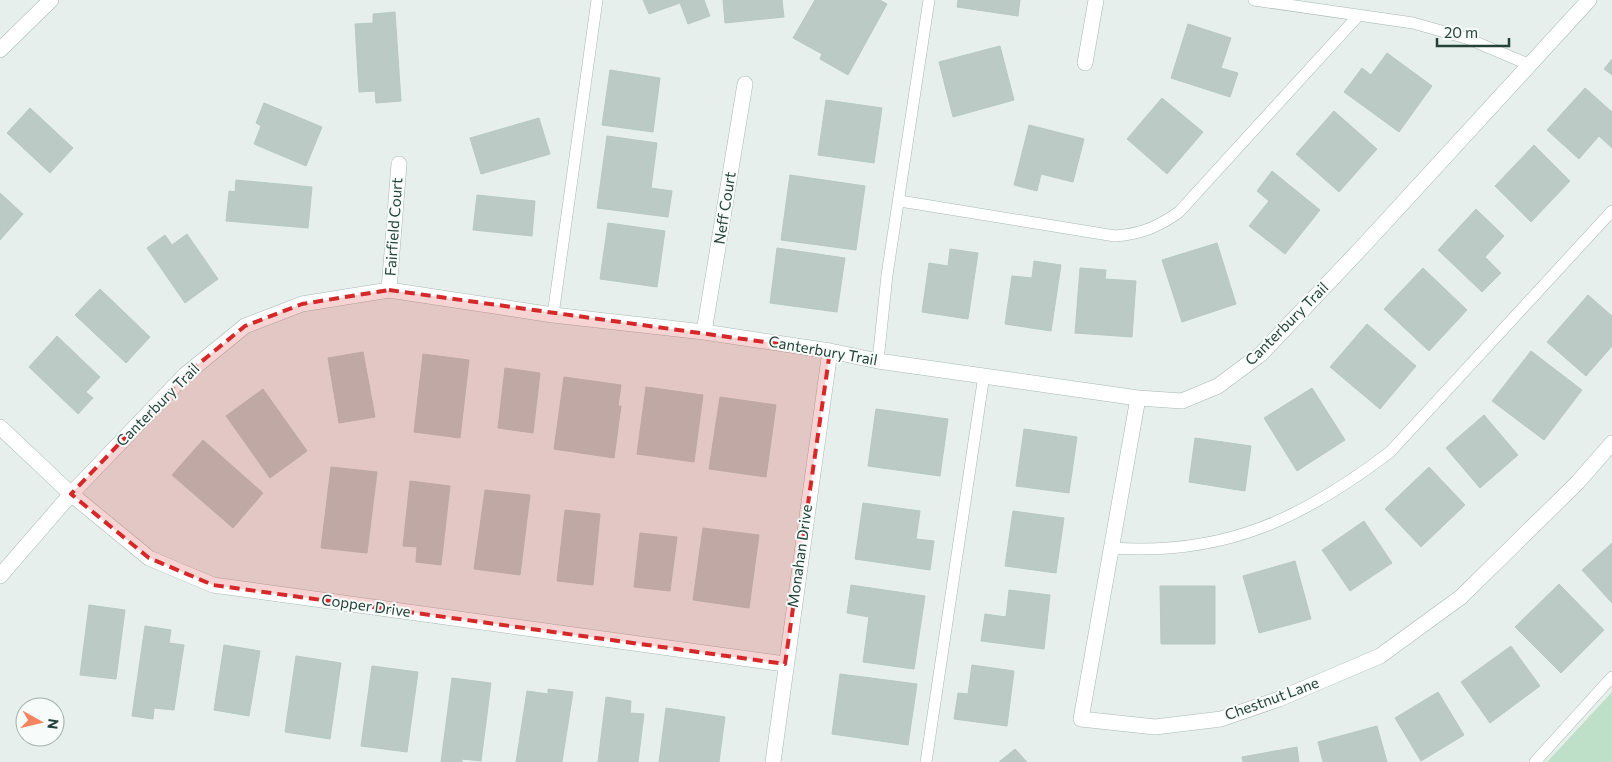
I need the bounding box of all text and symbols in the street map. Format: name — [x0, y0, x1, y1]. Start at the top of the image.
scale bar — [1437, 15, 1510, 47]
text: 20 m — [1444, 23, 1478, 41]
street label: Neff Court — [709, 170, 739, 245]
street label: Fairfield Court — [381, 177, 405, 277]
street label: Canterbury Trail — [1241, 278, 1332, 369]
street label: Canterbury Trail — [767, 332, 879, 368]
street label: Canterbury Trail — [112, 359, 203, 450]
street label: Monahan Drive — [783, 503, 815, 609]
street label: Copper Drive — [320, 590, 412, 620]
street label: Chestnut Lane — [1222, 673, 1321, 723]
north arrow — [15, 697, 65, 747]
text: N — [44, 717, 63, 730]

